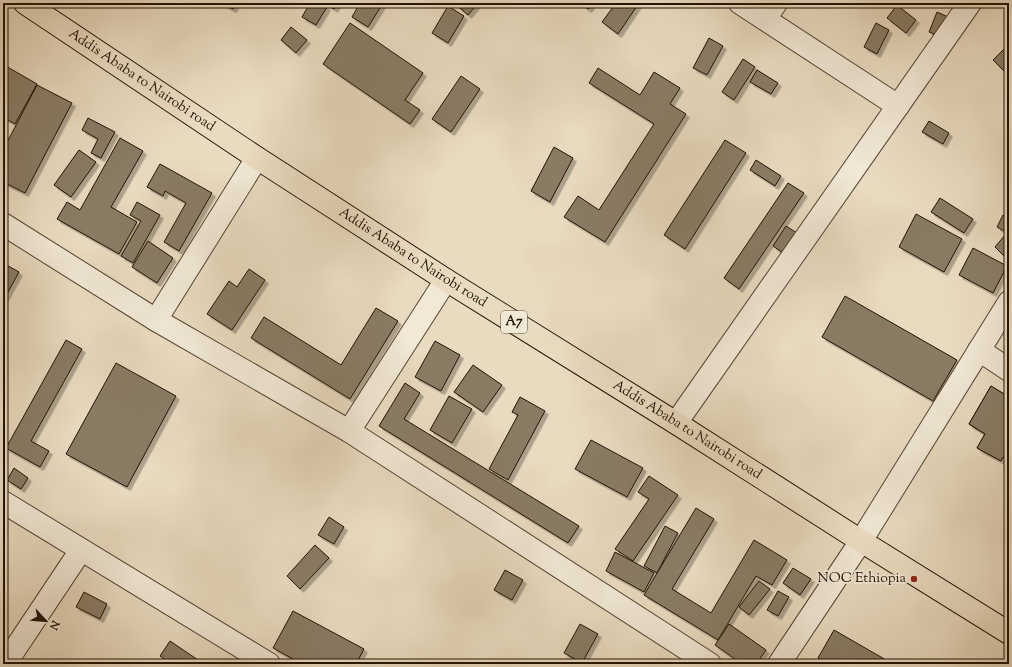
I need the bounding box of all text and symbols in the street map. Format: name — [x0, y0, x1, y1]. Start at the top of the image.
street label: Addis Ababa to Nairobi road — [64, 24, 219, 137]
street label: Addis Ababa to Nairobi road — [334, 203, 491, 313]
road number: A7 — [501, 311, 527, 333]
street label: Addis Ababa to Nairobi road — [609, 376, 765, 485]
place label: NOC Ethiopia — [818, 569, 907, 589]
marker: NOC Ethiopia — [909, 574, 919, 584]
north arrow — [26, 601, 66, 641]
text: N — [45, 617, 64, 633]

